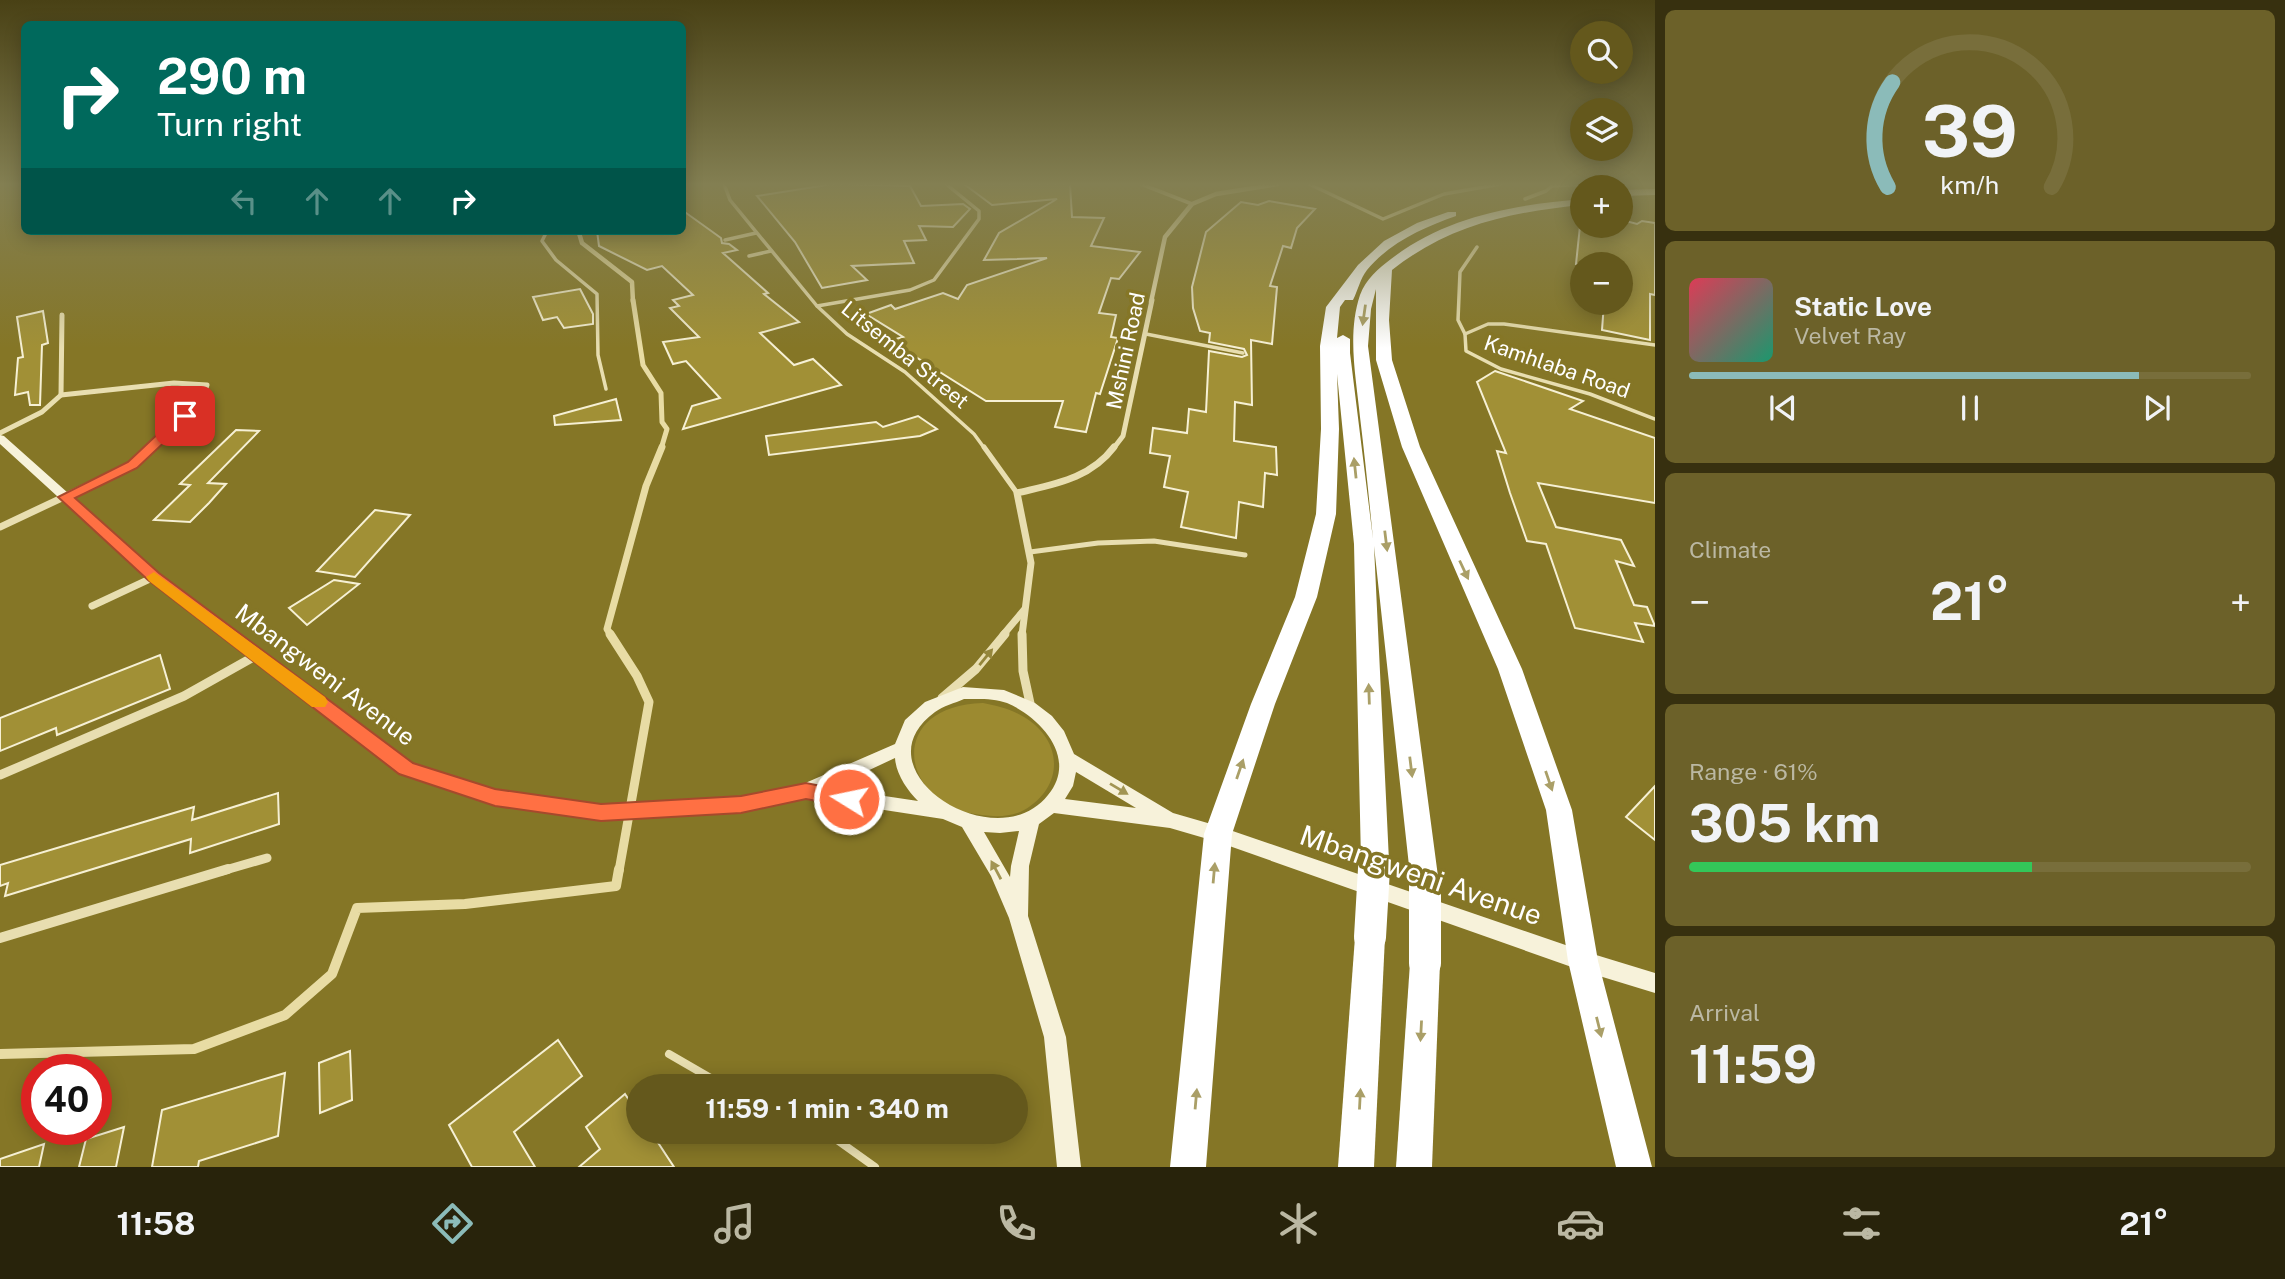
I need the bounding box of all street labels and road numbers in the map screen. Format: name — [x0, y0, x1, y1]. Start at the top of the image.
street label: Mshini Road — [1101, 290, 1150, 412]
street label: Litsemba Street — [837, 296, 974, 414]
street label: Kamhlaba Road — [1481, 330, 1633, 403]
street label: Mbangweni Avenue — [230, 598, 421, 751]
street label: Mbangweni Avenue — [1296, 818, 1547, 931]

